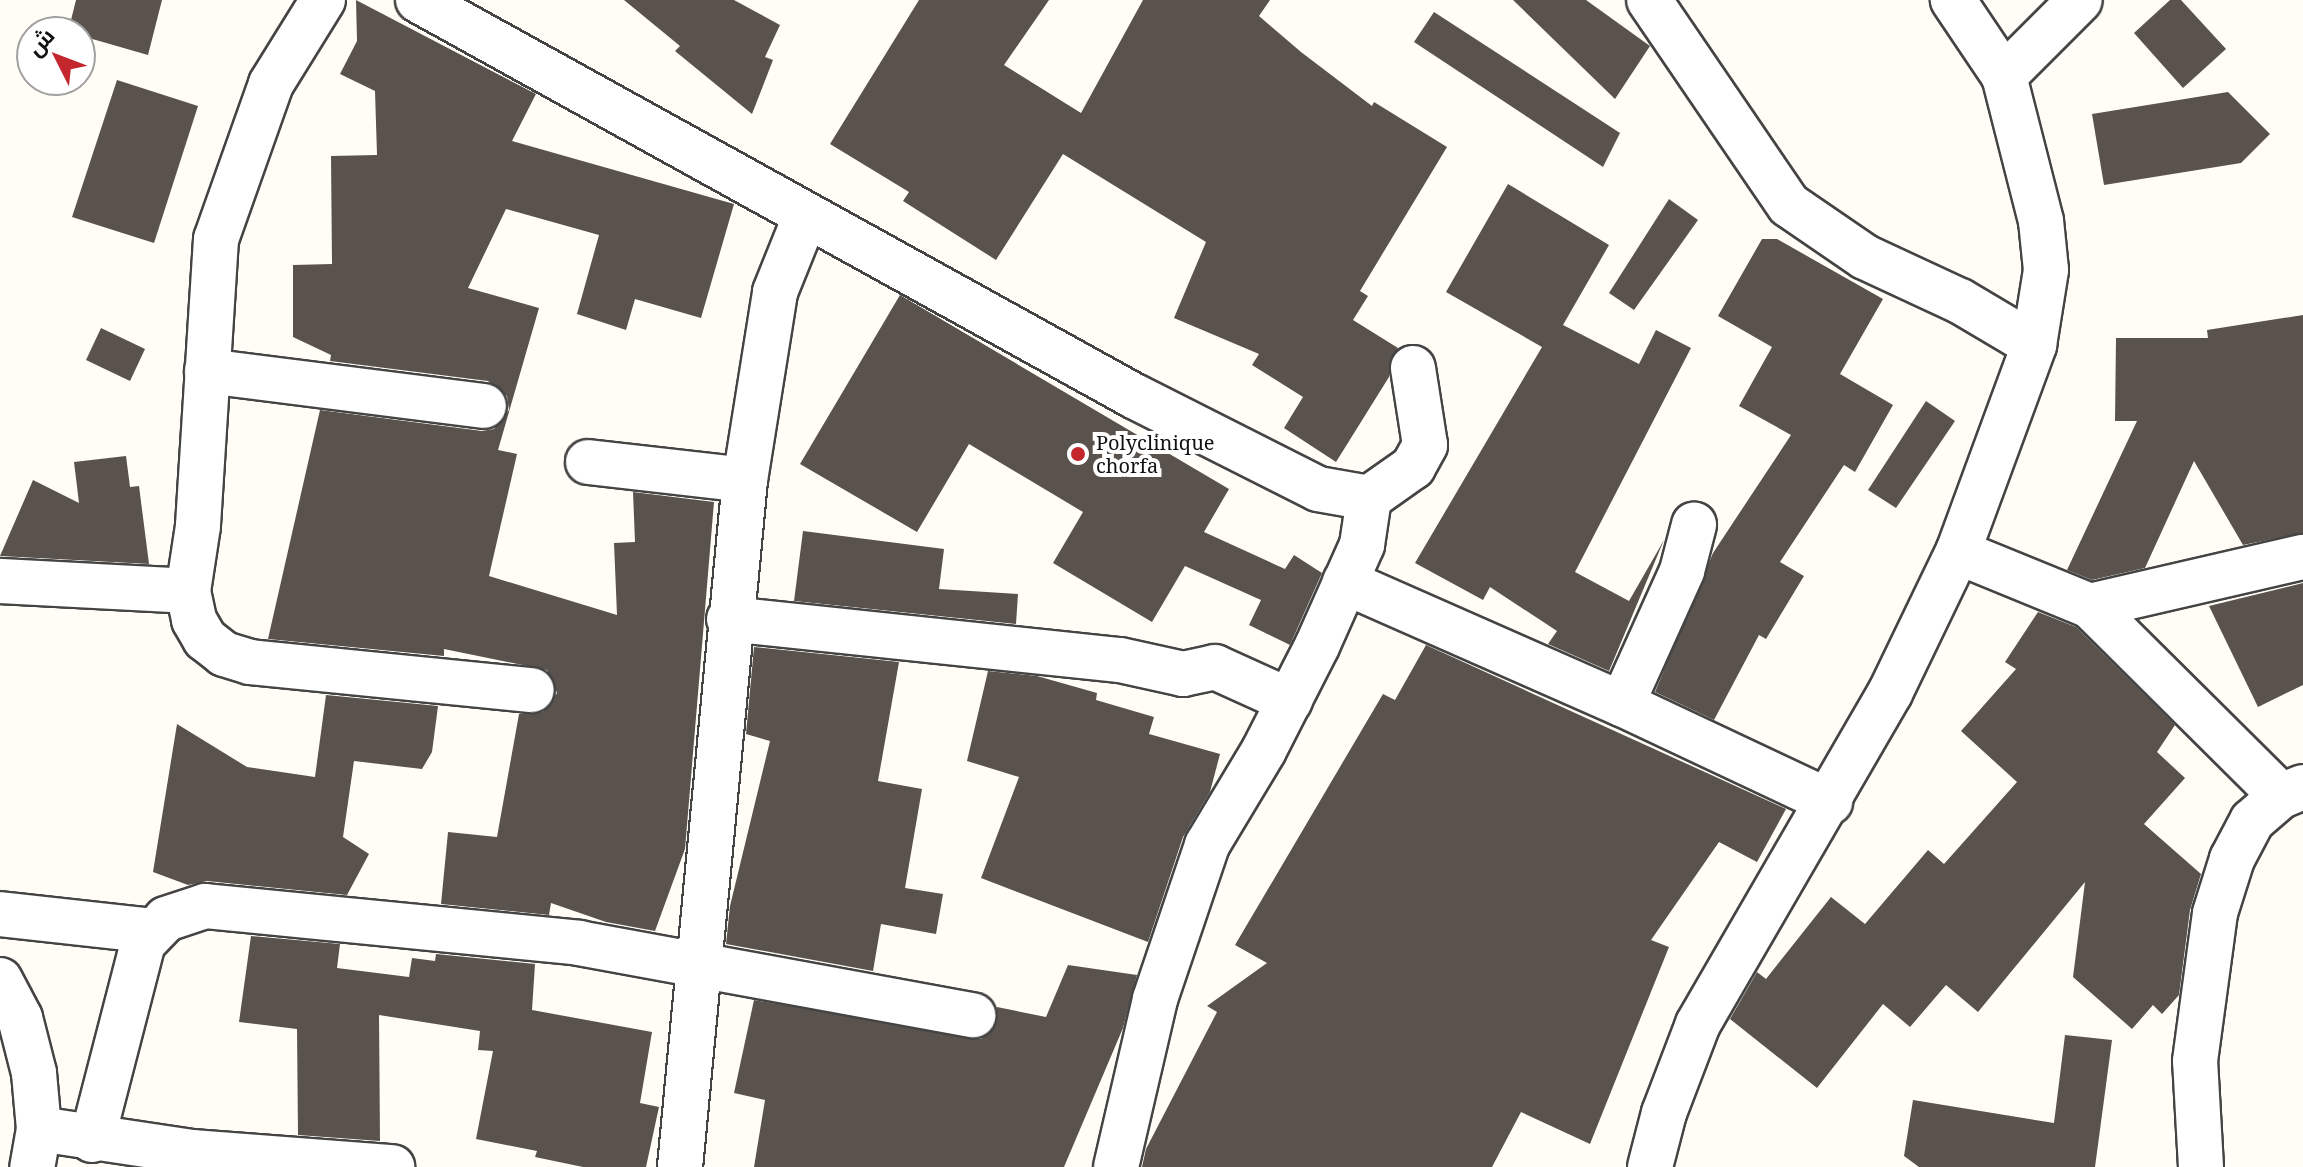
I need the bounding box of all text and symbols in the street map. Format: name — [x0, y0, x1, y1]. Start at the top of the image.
north arrow — [16, 16, 96, 96]
text: ش — [19, 21, 60, 62]
place label: Polyclinique chorfa — [1096, 430, 1215, 477]
marker: Polyclinique chorfa — [1067, 443, 1089, 465]

